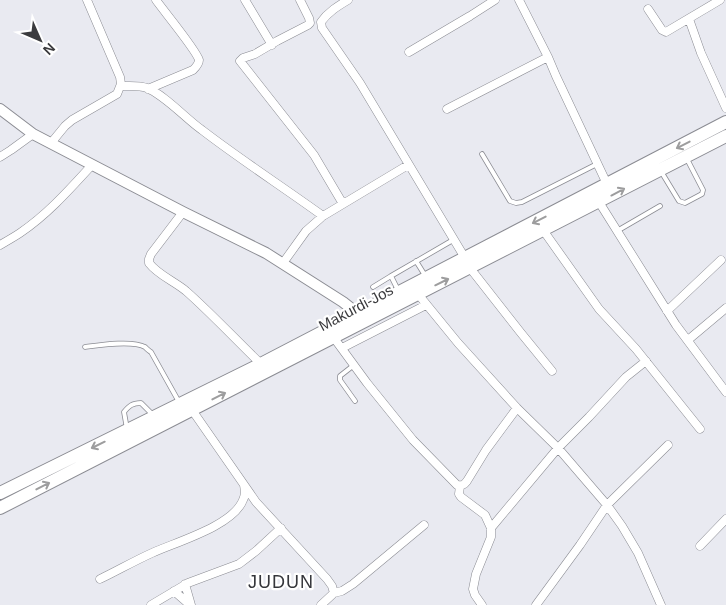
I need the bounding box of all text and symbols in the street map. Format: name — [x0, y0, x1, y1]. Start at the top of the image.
north arrow — [15, 15, 65, 65]
text: N — [40, 40, 58, 58]
one-way arrow — [676, 141, 691, 150]
one-way arrow — [610, 187, 625, 197]
one-way arrow — [531, 215, 546, 225]
one-way arrow — [434, 277, 449, 286]
street label: Makurdi-Jos — [316, 281, 396, 334]
one-way arrow — [212, 391, 227, 401]
one-way arrow — [91, 441, 106, 450]
one-way arrow — [36, 481, 51, 491]
district label: JUDUN — [248, 572, 314, 592]

